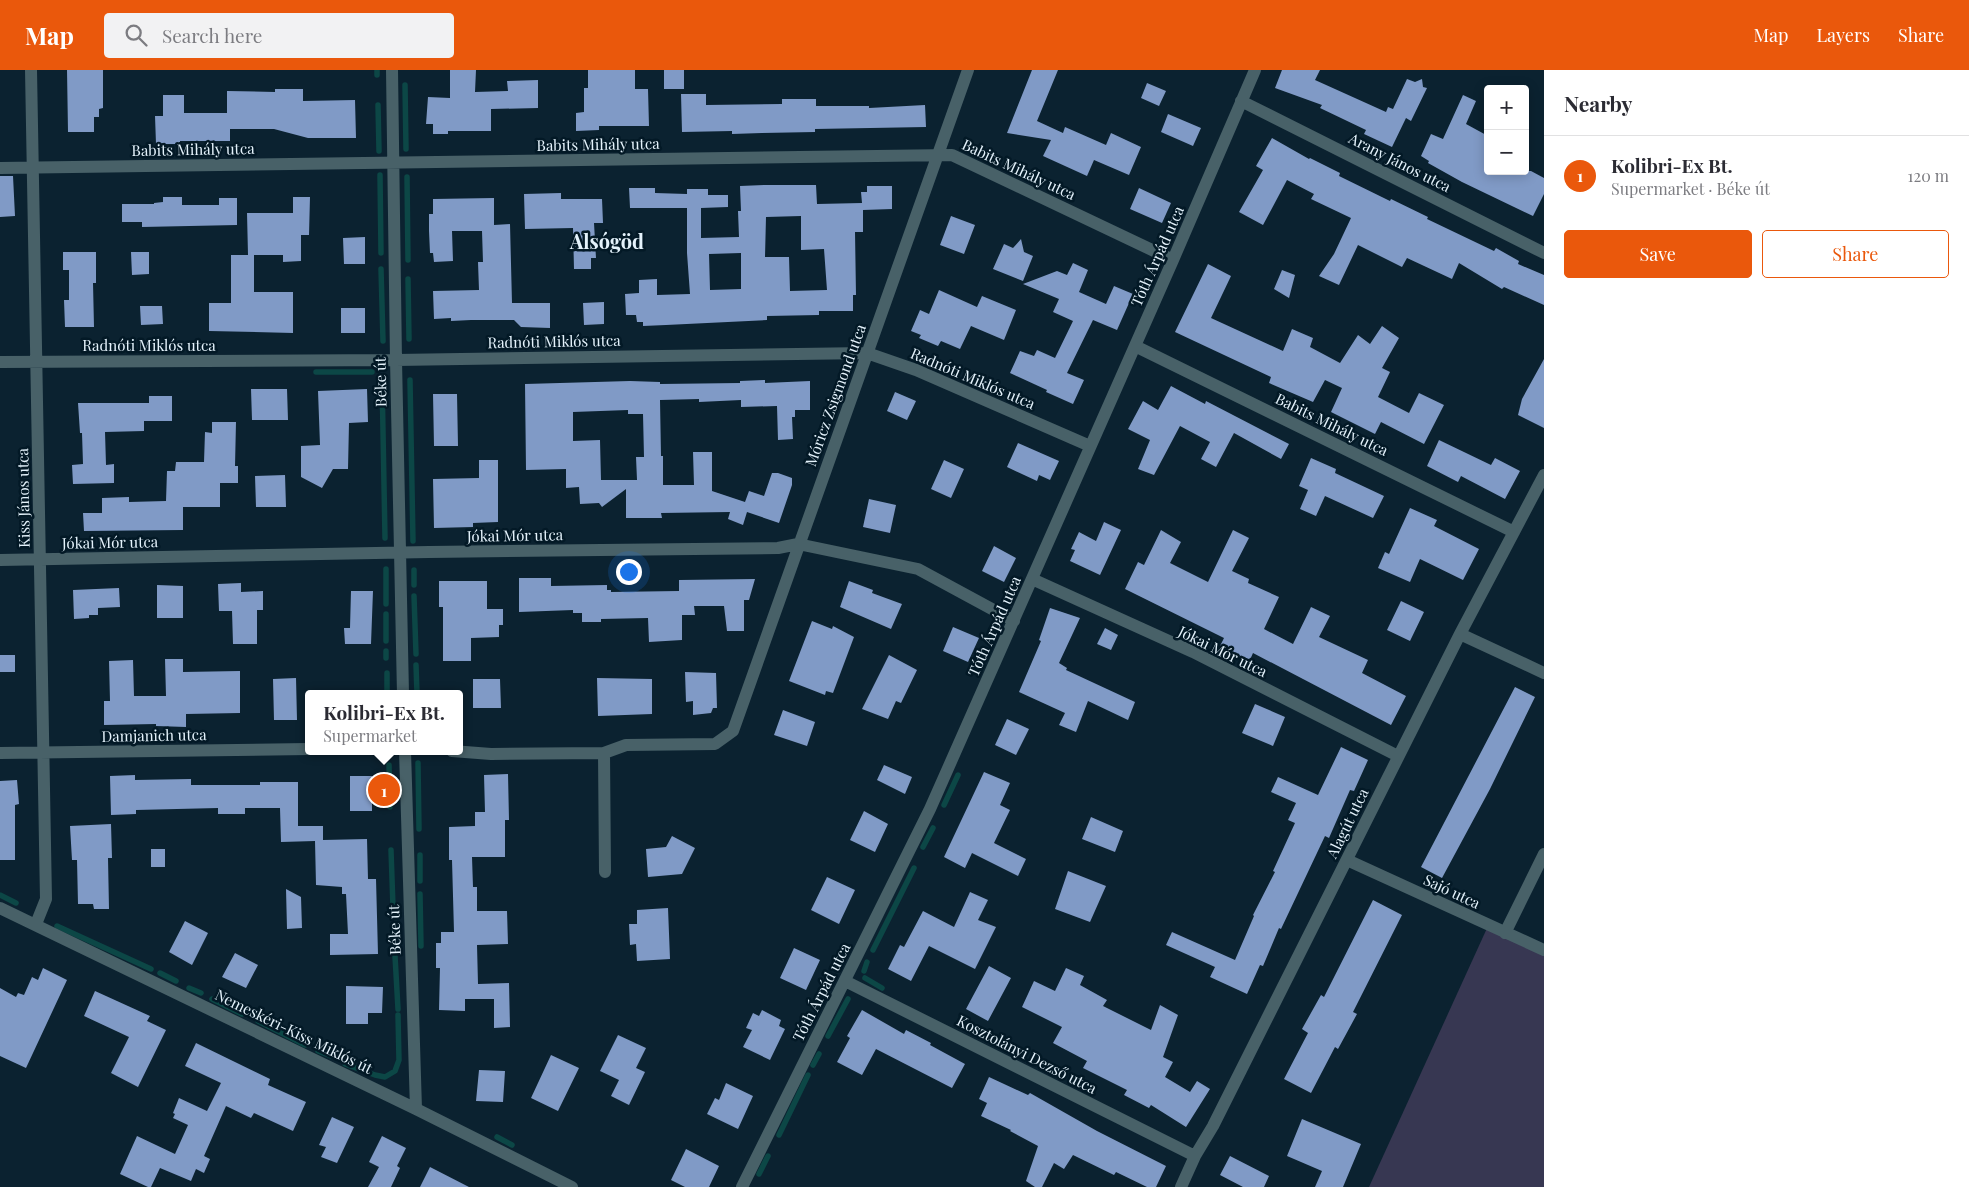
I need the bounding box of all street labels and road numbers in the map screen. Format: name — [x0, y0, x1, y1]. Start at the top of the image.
street label: Arany János utca — [1345, 127, 1455, 197]
street label: Babits Mihály utca — [536, 133, 660, 155]
street label: Babits Mihály utca — [959, 134, 1080, 204]
street label: Babits Mihály utca — [131, 138, 255, 160]
street label: Tóth Árpád utca — [1126, 202, 1188, 309]
street label: Móricz Zsigmond utca — [800, 321, 870, 469]
street label: Radnóti Miklós utca — [487, 330, 621, 352]
street label: Radnóti Miklós utca — [82, 335, 216, 355]
street label: Radnóti Miklós utca — [908, 343, 1039, 413]
street label: Béke út — [370, 356, 390, 407]
street label: Babits Mihály utca — [1272, 388, 1392, 460]
street label: Kiss János utca — [12, 447, 34, 548]
street label: Jókai Mór utca — [466, 524, 564, 546]
street label: Jókai Mór utca — [61, 531, 159, 553]
street label: Tóth Árpád utca — [963, 572, 1025, 679]
street label: Jókai Mór utca — [1174, 620, 1271, 681]
street label: Damjanich utca — [101, 724, 207, 746]
street label: Alagút utca — [1321, 784, 1373, 862]
street label: Sajó utca — [1420, 869, 1484, 913]
street label: Béke út — [383, 904, 405, 955]
street label: Tóth Árpád utca — [788, 939, 855, 1045]
street label: Nemeskéri-Kiss Miklós út — [212, 984, 377, 1078]
street label: Kosztolányi Dezső utca — [954, 1010, 1101, 1098]

